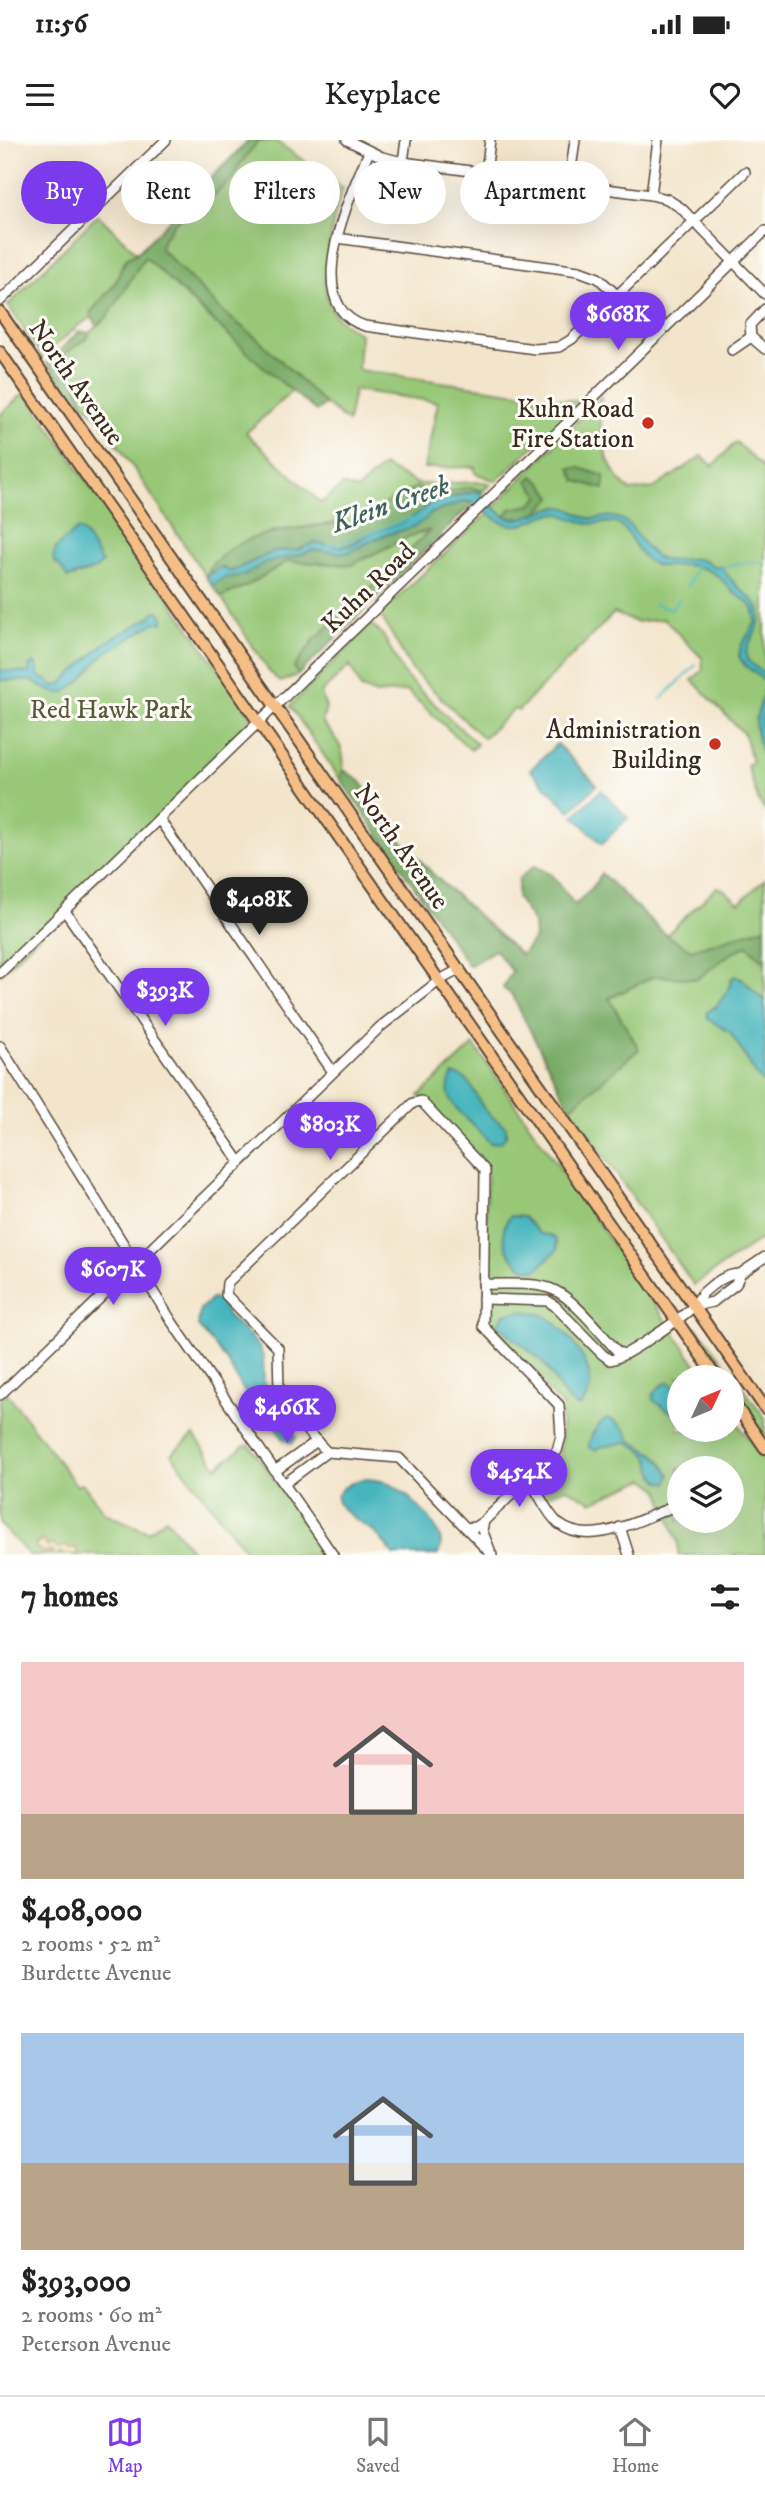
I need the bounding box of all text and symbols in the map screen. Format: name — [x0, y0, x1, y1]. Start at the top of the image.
text: 11:56 — [35, 8, 87, 41]
text: Keyplace — [324, 75, 441, 115]
icon: menu — [21, 76, 59, 114]
icon: heart — [706, 76, 744, 114]
chip: Buy — [21, 161, 107, 224]
chip: Rent — [121, 161, 215, 224]
chip: Filters — [229, 161, 340, 224]
chip: New — [354, 161, 446, 224]
chip: Apartment — [460, 161, 610, 224]
pin: $668K — [569, 292, 667, 352]
text: $668K — [586, 300, 650, 329]
street label: North Avenue — [21, 314, 131, 452]
place label: Kuhn Road Fire Station — [511, 393, 634, 456]
marker: Kuhn Road Fire Station — [640, 415, 656, 431]
water label: Klein Creek — [326, 468, 454, 541]
street label: Kuhn Road — [315, 535, 423, 641]
park label: Red Hawk Park — [30, 694, 192, 727]
place label: Administration Building — [546, 714, 701, 777]
marker: Administration Building — [707, 736, 723, 752]
street label: North Avenue — [346, 778, 456, 916]
pin: $408K — [210, 878, 308, 937]
text: $408K — [226, 885, 292, 914]
pin: $393K — [116, 968, 214, 1028]
text: $393K — [136, 976, 194, 1005]
pin: $803K — [281, 1102, 379, 1162]
text: $803K — [299, 1110, 361, 1139]
pin: $607K — [64, 1248, 162, 1307]
text: $607K — [80, 1255, 146, 1284]
north arrow — [667, 1365, 744, 1442]
map controls — [667, 1365, 744, 1533]
pin: $466K — [238, 1386, 336, 1445]
text: $466K — [254, 1393, 320, 1422]
pin: $454K — [470, 1450, 568, 1509]
button: layers — [667, 1456, 744, 1533]
text: $454K — [486, 1457, 552, 1486]
icon: filters — [706, 1578, 744, 1616]
text: 7 homes — [21, 1579, 118, 1616]
icon: home — [320, 1707, 446, 1833]
text: $408,000 — [21, 1893, 142, 1930]
text: 2 rooms · 52 m² — [21, 1930, 160, 1959]
text: Burdette Avenue — [21, 1959, 172, 1988]
icon: home — [320, 2078, 446, 2204]
text: $393,000 — [21, 2264, 131, 2301]
text: 2 rooms · 60 m² — [21, 2301, 162, 2330]
text: Peterson Avenue — [21, 2330, 171, 2359]
tab: Map — [106, 2413, 144, 2478]
tab: Saved — [356, 2413, 400, 2478]
tab: Home — [612, 2413, 659, 2478]

